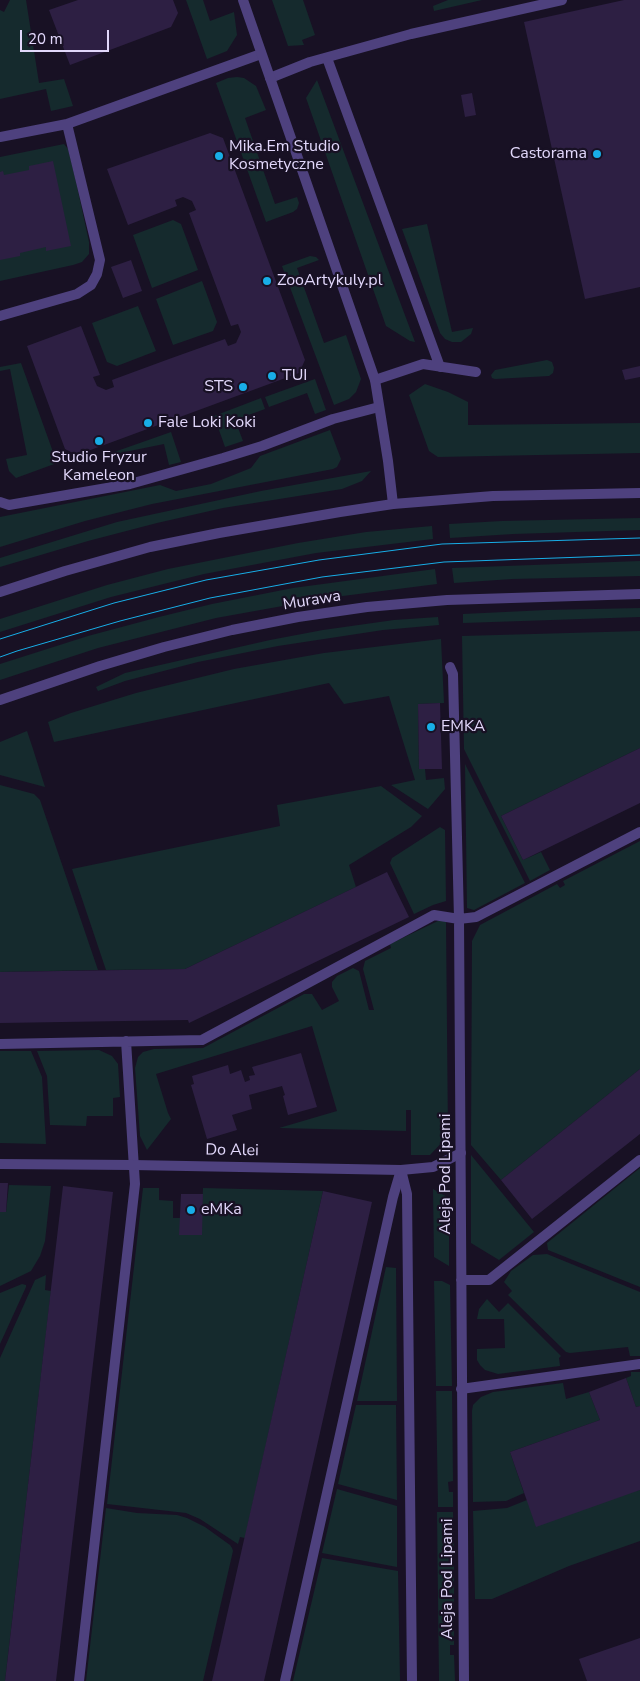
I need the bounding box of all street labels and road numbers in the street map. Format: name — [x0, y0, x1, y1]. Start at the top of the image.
street label: Murawa — [282, 587, 342, 615]
street label: Aleja Pod Lipami — [436, 1114, 456, 1234]
street label: Do Alei — [205, 1141, 259, 1161]
street label: Aleja Pod Lipami — [438, 1519, 458, 1639]

